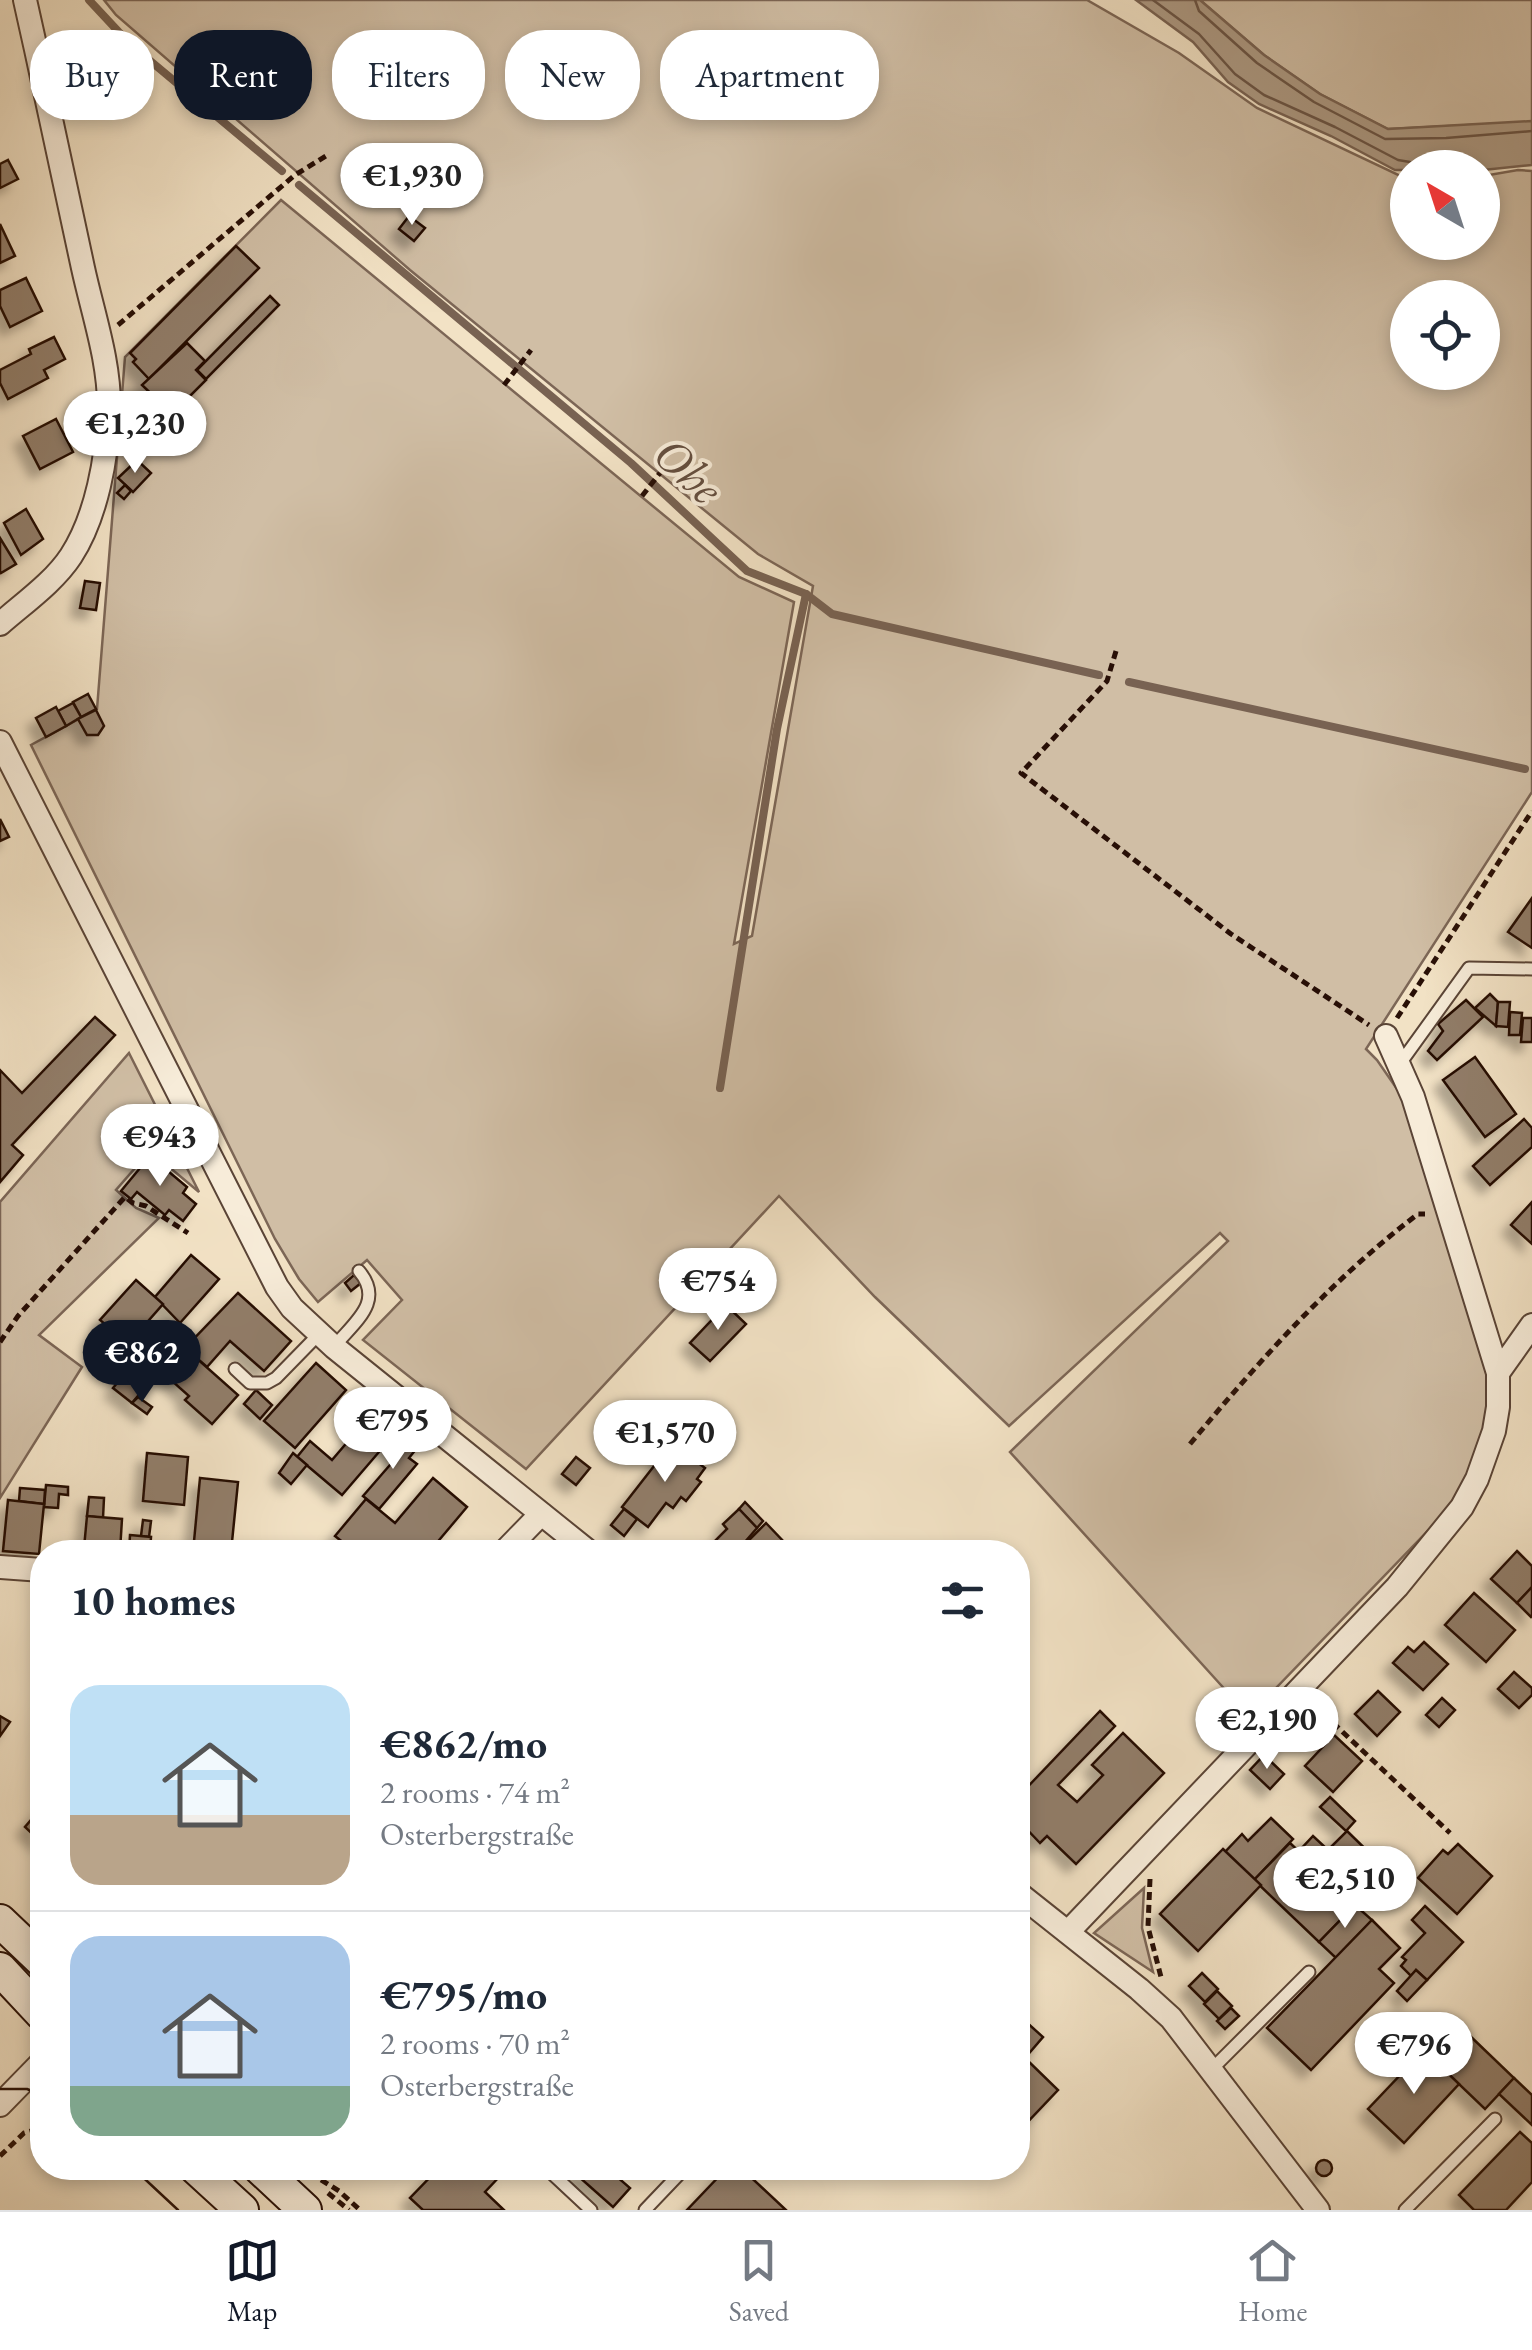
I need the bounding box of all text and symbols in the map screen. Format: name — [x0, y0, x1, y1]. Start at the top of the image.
chip: Buy — [30, 30, 154, 120]
chip: Rent — [174, 30, 312, 120]
chip: Filters — [332, 30, 485, 120]
chip: New — [505, 30, 640, 120]
chip: Apartment — [660, 30, 879, 120]
pin: €1,930 — [331, 143, 493, 228]
north arrow — [1390, 150, 1500, 260]
map controls — [1390, 150, 1500, 390]
text: €1,930 — [362, 154, 462, 196]
button: locate — [1390, 280, 1500, 390]
pin: €1,230 — [54, 391, 216, 476]
text: €1,230 — [85, 402, 185, 444]
water label: Ohe — [641, 422, 737, 518]
pin: €943 — [101, 1104, 219, 1189]
text: €943 — [123, 1115, 197, 1157]
pin: €754 — [659, 1248, 777, 1333]
text: €754 — [681, 1259, 755, 1301]
pin: €862 — [83, 1320, 201, 1405]
text: €862 — [105, 1331, 179, 1373]
pin: €795 — [334, 1387, 452, 1472]
text: €795 — [356, 1398, 430, 1440]
pin: €1,570 — [584, 1400, 746, 1485]
text: €1,570 — [615, 1411, 715, 1453]
text: 10 homes — [70, 1573, 236, 1628]
icon: filters — [935, 1573, 990, 1628]
pin: €2,190 — [1186, 1687, 1348, 1772]
text: €2,190 — [1217, 1698, 1317, 1740]
text: €862/mo — [380, 1716, 547, 1771]
icon: home — [150, 1725, 270, 1845]
text: 2 rooms · 74 m² — [380, 1771, 570, 1813]
text: Osterbergstraße — [380, 1813, 574, 1855]
pin: €2,510 — [1264, 1846, 1426, 1931]
text: €2,510 — [1295, 1857, 1395, 1899]
text: €795/mo — [380, 1967, 547, 2022]
icon: home — [150, 1976, 270, 2096]
pin: €796 — [1355, 2012, 1473, 2097]
text: 2 rooms · 70 m² — [380, 2022, 570, 2064]
text: €796 — [1377, 2023, 1451, 2065]
text: Osterbergstraße — [380, 2064, 574, 2106]
tab: Map — [225, 2233, 280, 2329]
tab: Saved — [729, 2233, 789, 2329]
tab: Home — [1238, 2233, 1307, 2329]

